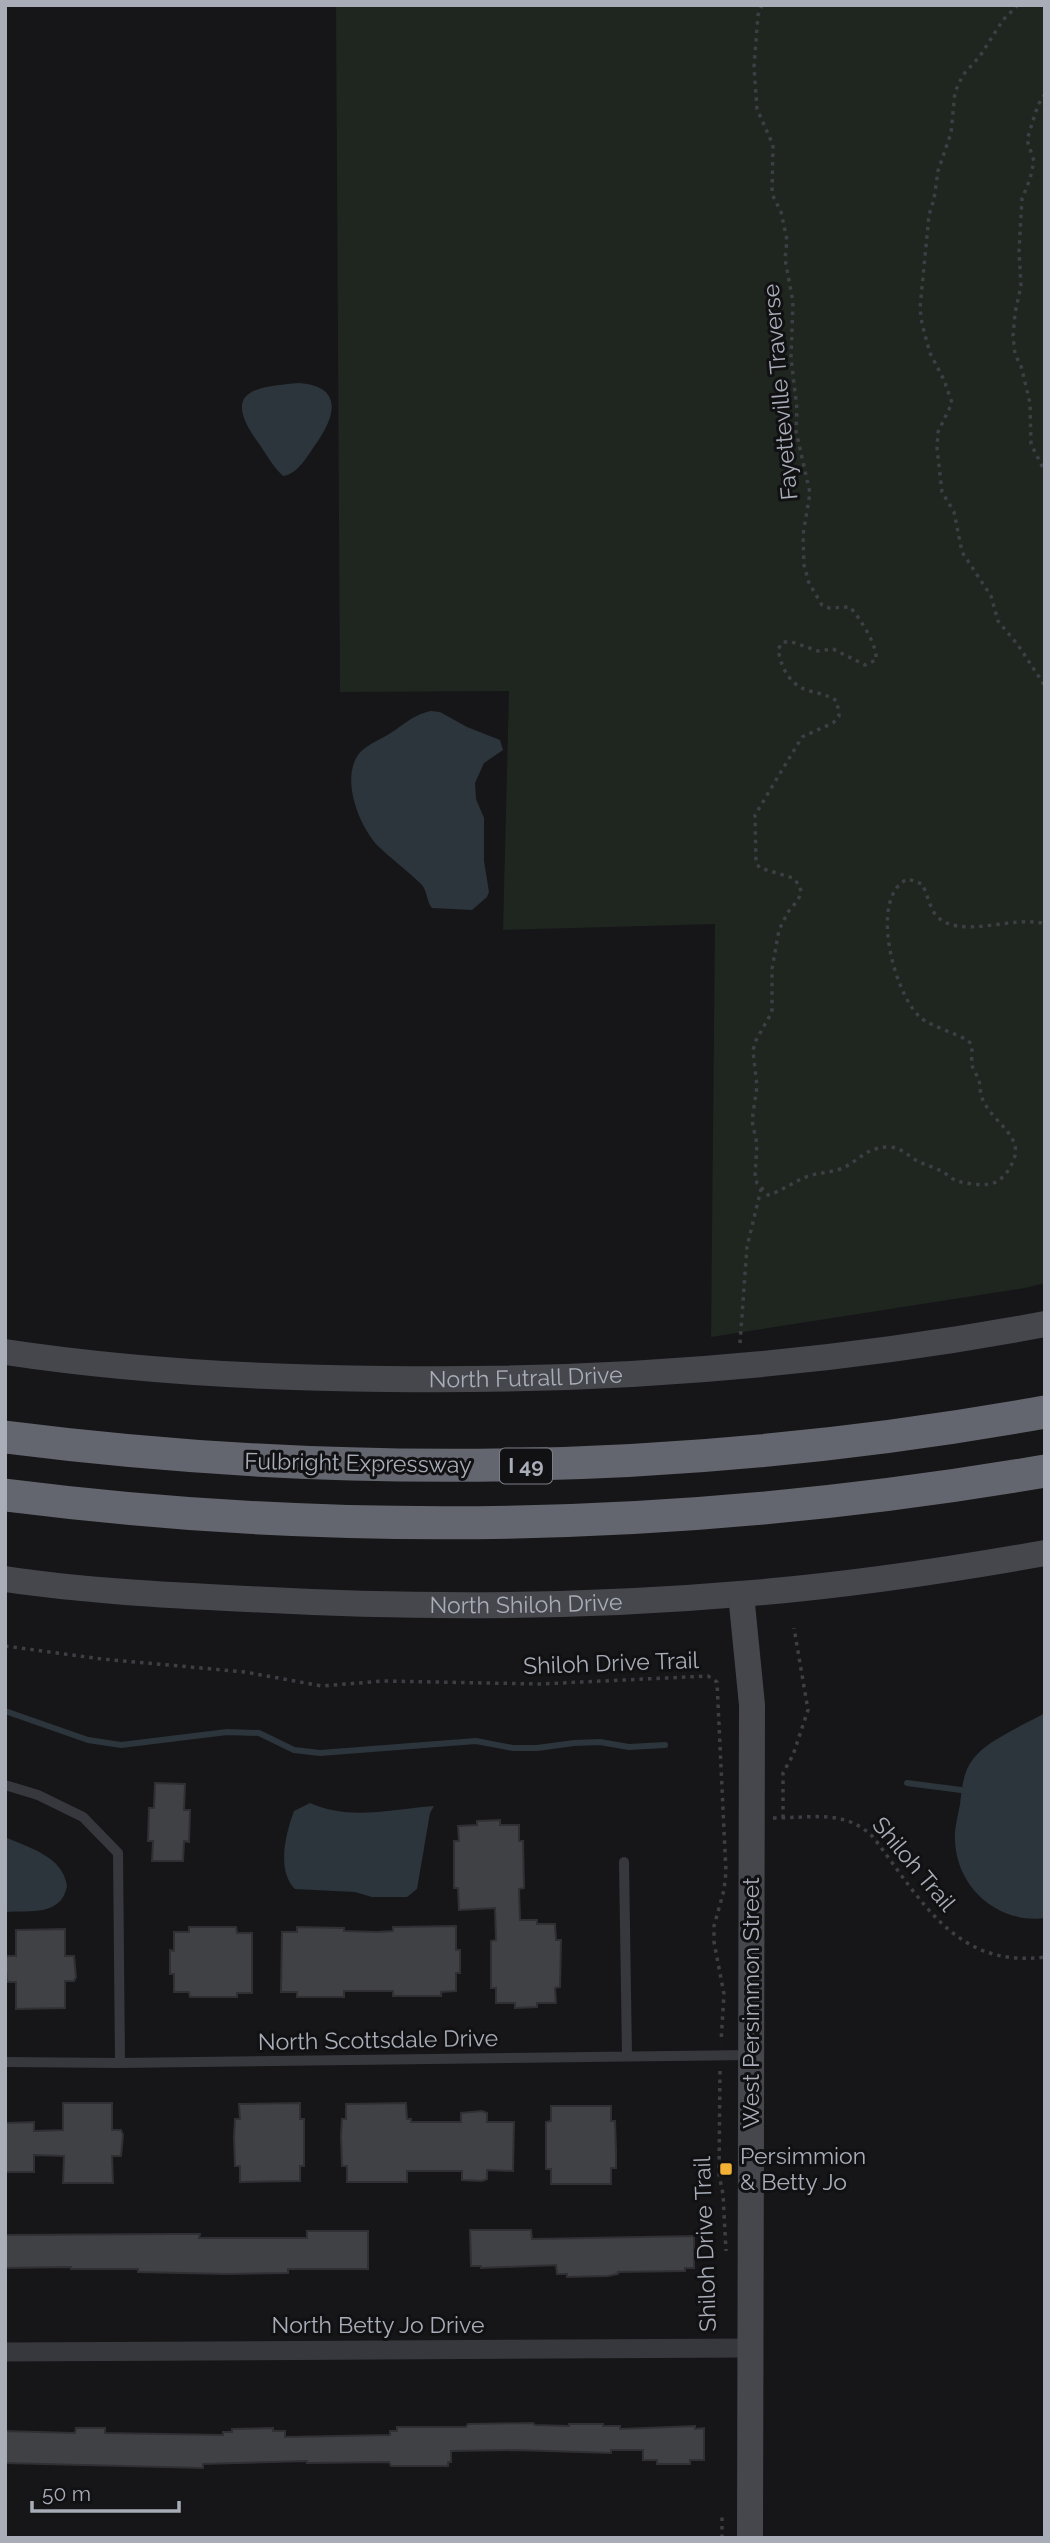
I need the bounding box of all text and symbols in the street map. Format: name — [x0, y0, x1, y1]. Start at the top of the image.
street label: Fayetteville Traverse — [757, 283, 802, 501]
street label: North Futrall Drive — [429, 1360, 623, 1392]
street label: Fulbright Expressway — [244, 1447, 472, 1478]
road number: I 49 — [500, 1448, 552, 1484]
street label: North Shiloh Drive — [429, 1588, 623, 1618]
street label: Shiloh Drive Trail — [523, 1646, 700, 1679]
street label: Shiloh Trail — [867, 1811, 962, 1917]
street label: West Persimmon Street — [737, 1877, 764, 2129]
street label: North Scottsdale Drive — [258, 2024, 498, 2055]
place label: Persimmion & Betty Jo — [740, 2142, 866, 2195]
street label: Shiloh Drive Trail — [688, 2155, 721, 2332]
marker: Persimmion & Betty Jo — [718, 2161, 734, 2177]
street label: North Betty Jo Drive — [272, 2311, 484, 2338]
scale bar — [32, 2470, 178, 2514]
text: 50 m — [42, 2481, 91, 2506]

